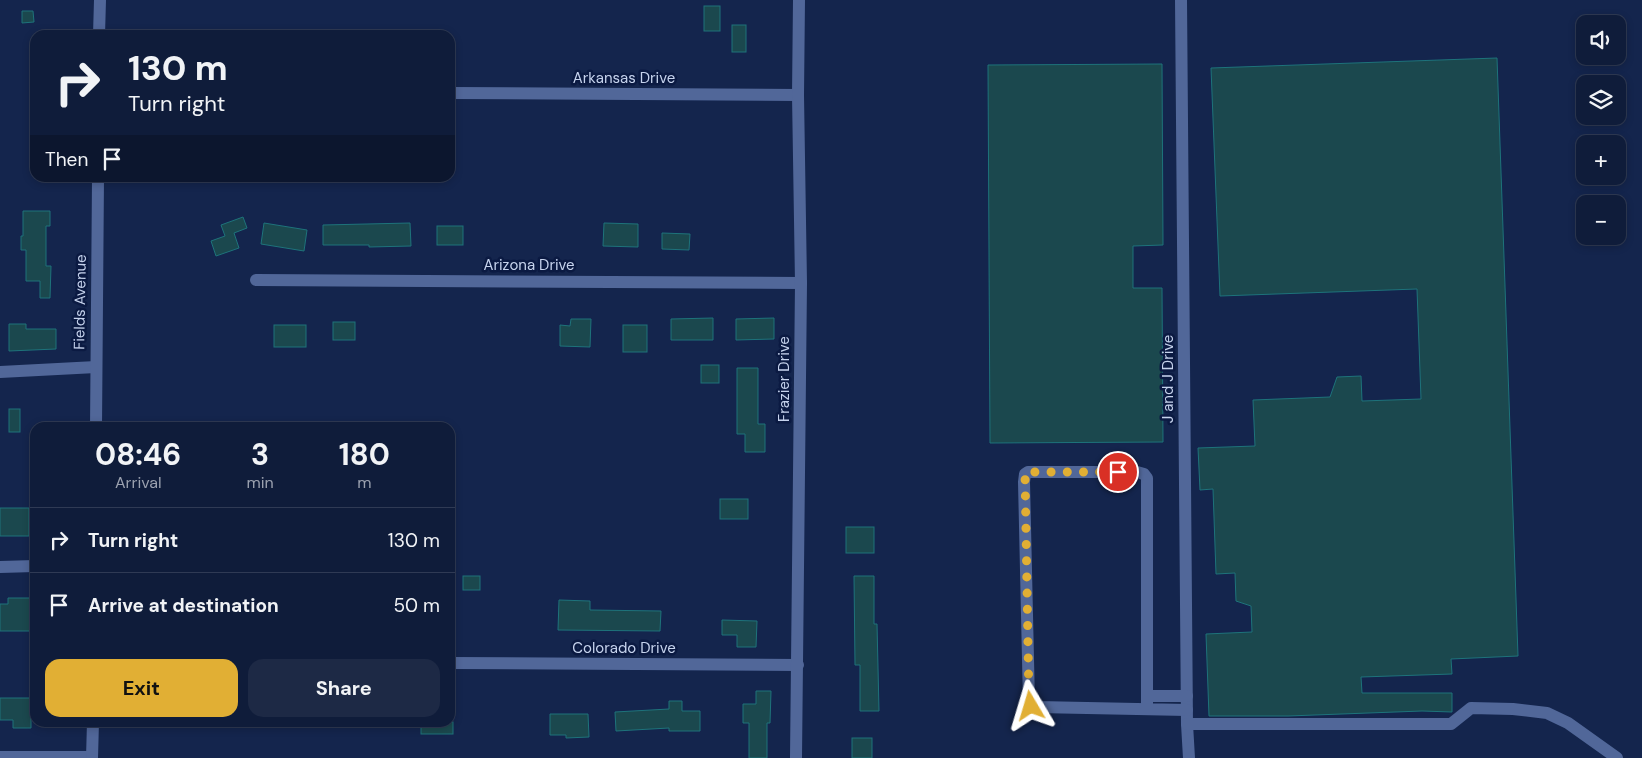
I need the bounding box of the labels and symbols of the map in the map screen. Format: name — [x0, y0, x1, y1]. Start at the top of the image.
street label: Arkansas Drive — [573, 68, 675, 88]
street label: Fields Avenue — [69, 254, 91, 350]
street label: Arizona Drive — [483, 255, 575, 275]
street label: J and J Drive — [1158, 335, 1178, 423]
street label: Frazier Drive — [774, 336, 794, 422]
pin — [1097, 451, 1139, 493]
street label: Colorado Drive — [572, 638, 676, 658]
position arrow — [1004, 679, 1056, 731]

